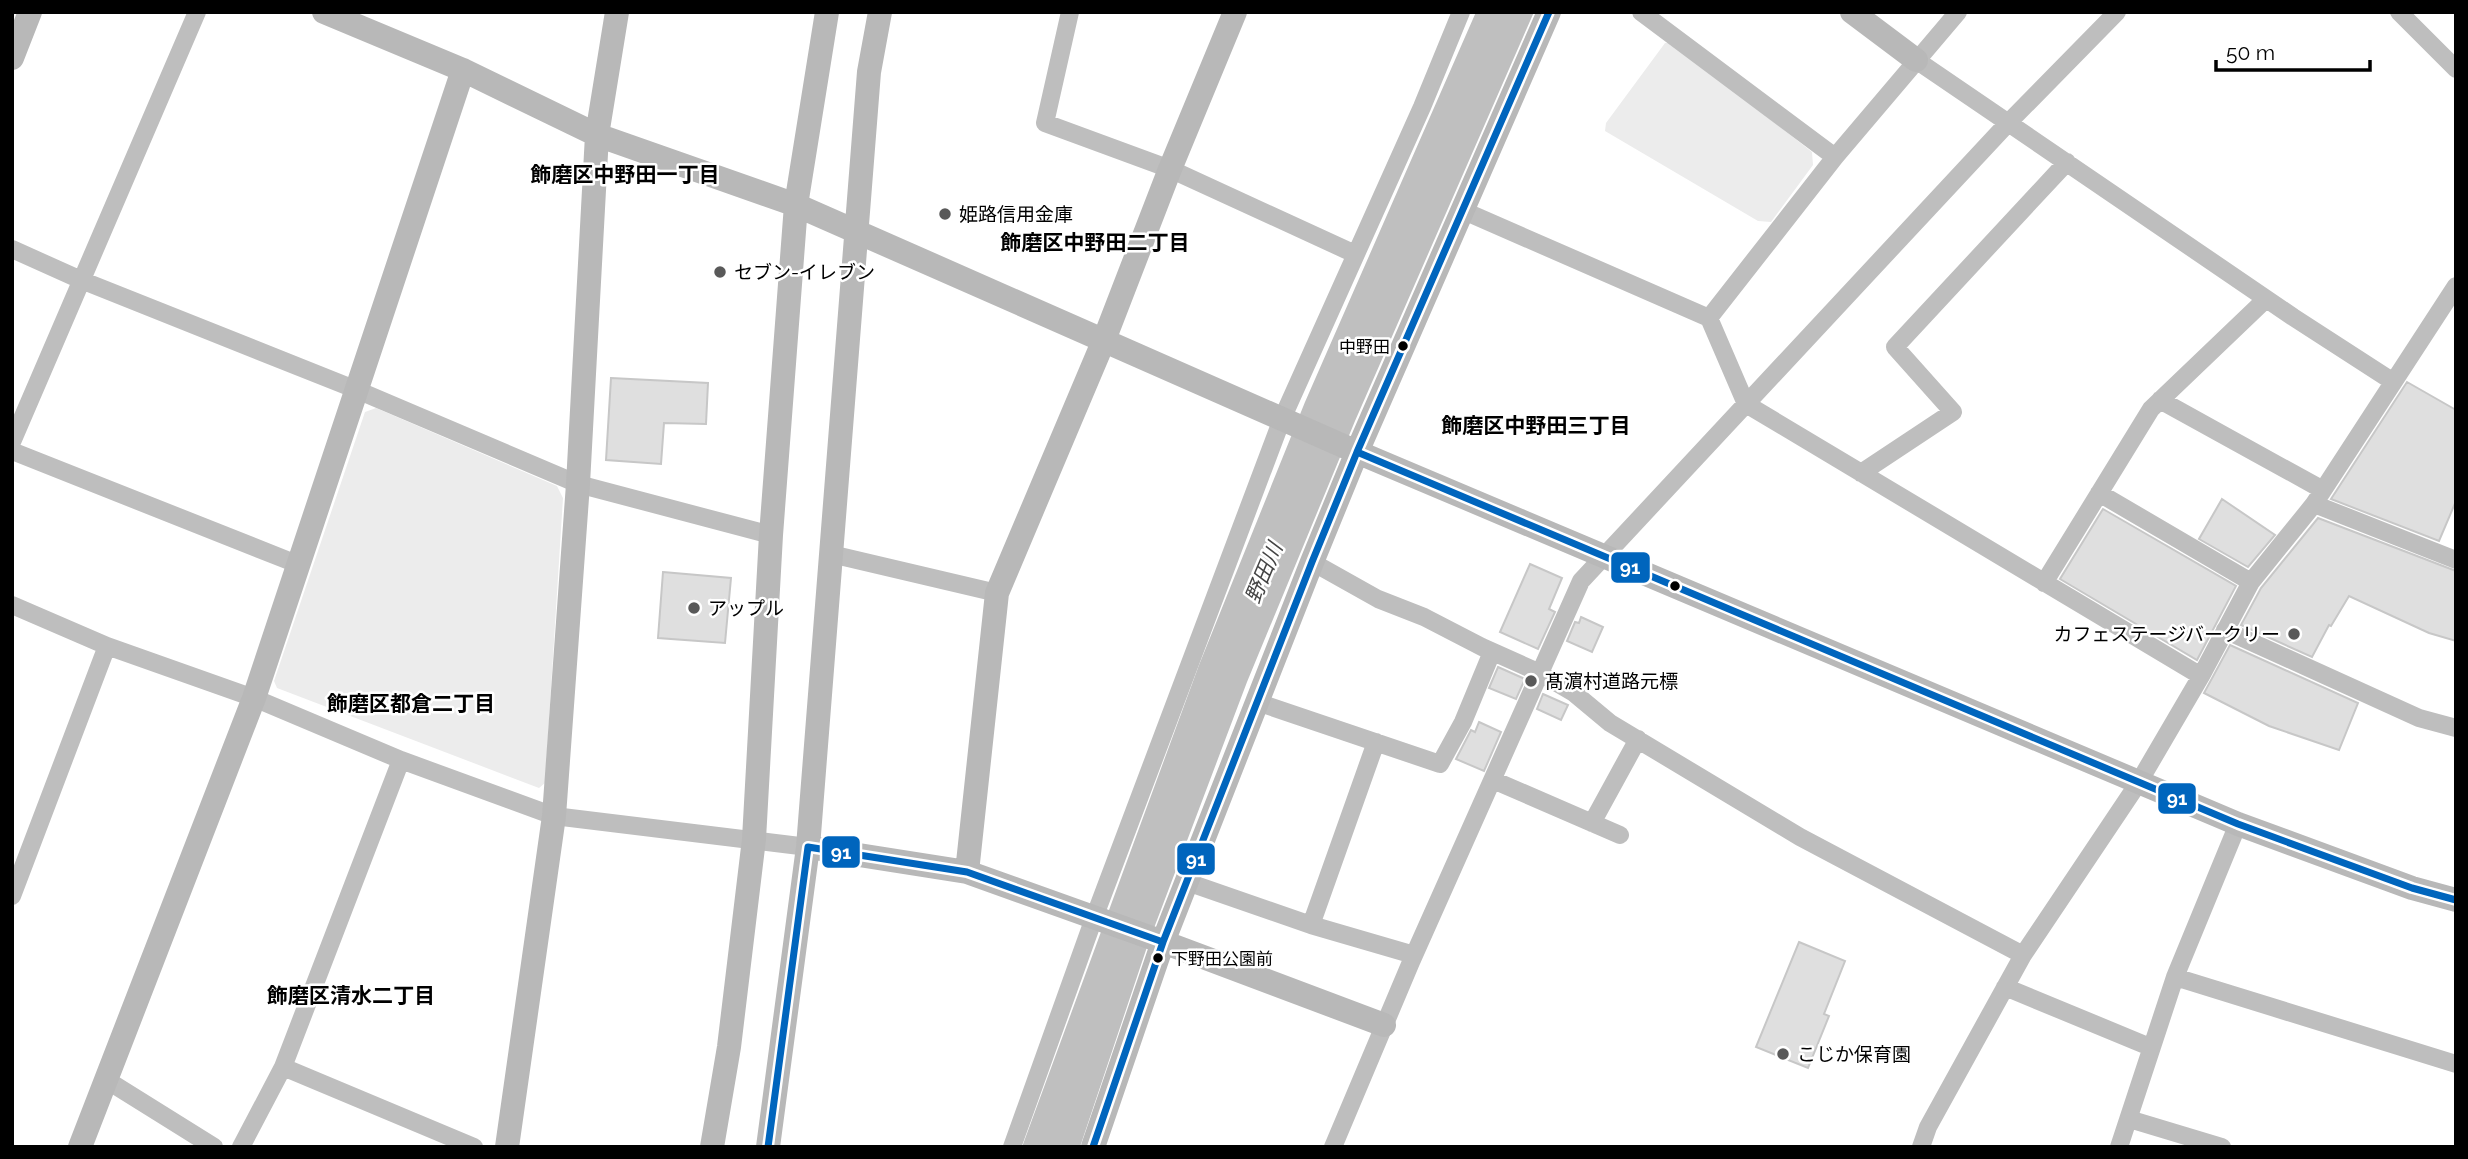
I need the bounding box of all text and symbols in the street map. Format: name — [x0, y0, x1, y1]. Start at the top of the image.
scale bar — [2216, 28, 2370, 72]
text: 50 m — [2226, 40, 2275, 65]
district label: 飾磨区中野田一丁目 — [531, 162, 720, 187]
place label: 姫路信用金庫 — [959, 203, 1073, 225]
marker: 姫路信用金庫 — [937, 206, 953, 222]
district label: 飾磨区中野田二丁目 — [1001, 230, 1190, 255]
place label: セブン-イレブン — [734, 261, 875, 283]
marker: セブン-イレブン — [712, 264, 728, 280]
place label: 中野田 — [1339, 337, 1390, 357]
marker: 中野田 — [1396, 339, 1410, 353]
district label: 飾磨区中野田三丁目 — [1442, 413, 1631, 438]
water label: 野田川 — [1240, 537, 1288, 607]
line badge: 91 — [1610, 551, 1651, 584]
text: 91 — [1620, 556, 1640, 578]
unlabelled marker — [1668, 579, 1682, 593]
place label: アップル — [708, 597, 784, 619]
marker: アップル — [686, 600, 702, 616]
place label: カフェステージバークリー — [2054, 623, 2280, 645]
marker: カフェステージバークリー — [2286, 626, 2302, 642]
place label: 髙濵村道路元標 — [1545, 670, 1678, 692]
marker: 髙濵村道路元標 — [1523, 673, 1539, 689]
district label: 飾磨区都倉二丁目 — [327, 691, 495, 716]
line badge: 91 — [2157, 782, 2197, 815]
text: 91 — [2167, 787, 2187, 809]
line badge: 91 — [821, 835, 861, 869]
text: 91 — [831, 841, 851, 863]
line badge: 91 — [1176, 842, 1216, 876]
text: 91 — [1186, 848, 1206, 870]
place label: 下野田公園前 — [1171, 949, 1273, 969]
marker: 下野田公園前 — [1151, 951, 1165, 965]
district label: 飾磨区清水二丁目 — [267, 983, 435, 1008]
place label: こじか保育園 — [1797, 1043, 1911, 1065]
marker: こじか保育園 — [1775, 1046, 1791, 1062]

